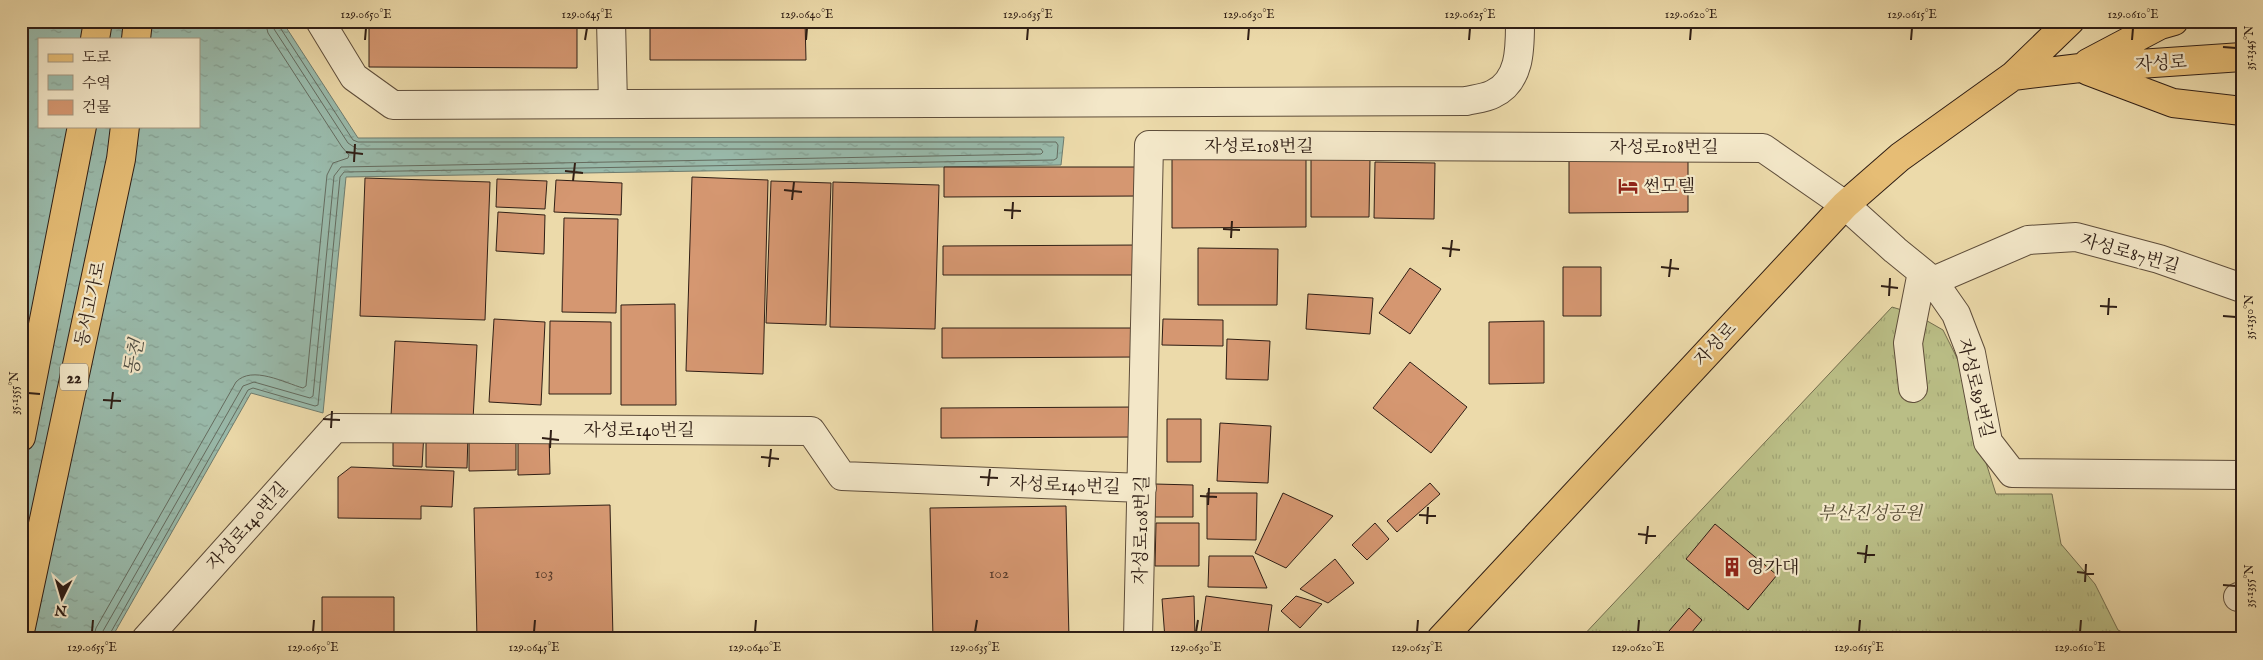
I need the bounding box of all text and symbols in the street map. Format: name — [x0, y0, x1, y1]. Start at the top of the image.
text: 129.0650°E — [340, 7, 392, 22]
text: 129.0645°E — [561, 7, 613, 22]
text: 129.0640°E — [781, 7, 833, 22]
text: 129.0635°E — [1003, 7, 1053, 22]
text: 129.0630°E — [1223, 7, 1275, 22]
text: 129.0625°E — [1445, 7, 1495, 22]
text: 129.0620°E — [1665, 7, 1717, 22]
text: 129.0615°E — [1887, 7, 1937, 22]
text: 129.0610°E — [2107, 7, 2159, 22]
text: 35.1345°N — [2242, 25, 2257, 70]
legend — [38, 38, 200, 128]
text: 도로 — [82, 48, 111, 67]
street label: 자성로 — [2134, 51, 2188, 78]
text: 수역 — [82, 74, 111, 93]
text: 건물 — [82, 98, 111, 117]
street label: 자성로108번길 — [1204, 136, 1314, 159]
street label: 자성로108번길 — [1609, 137, 1719, 160]
hotel icon: 썬모텔 — [1617, 175, 1639, 197]
place label: 썬모텔 — [1643, 176, 1695, 199]
street label: 자성로87번길 — [2077, 229, 2182, 280]
street label: 동서고가로 — [71, 259, 112, 349]
text: 35.1350°N — [2242, 294, 2257, 339]
street label: 자성로 — [1690, 318, 1742, 372]
water label: 동천 — [120, 336, 150, 378]
street label: 자성로89번길 — [1951, 336, 1998, 441]
road number: 22 — [60, 364, 88, 391]
text: 35.1355°N — [7, 371, 22, 415]
street label: 자성로140번길 — [583, 420, 695, 443]
street label: 자성로140번길 — [1009, 473, 1121, 500]
street label: 자성로108번길 — [1130, 475, 1155, 585]
street label: 자성로140번길 — [202, 478, 294, 576]
park label: 부산진성공원 — [1818, 503, 1924, 526]
building icon: 영가대 — [1721, 556, 1743, 578]
place label: 영가대 — [1747, 557, 1799, 580]
house number: 103 — [535, 564, 553, 583]
house number: 102 — [989, 564, 1009, 583]
text: 35.1355°N — [2242, 564, 2257, 608]
north arrow — [38, 572, 88, 622]
text: N — [54, 600, 69, 620]
text: 129.0655°E — [67, 640, 117, 655]
text: 129.0650°E — [287, 640, 339, 655]
text: 129.0645°E — [508, 640, 560, 655]
text: 129.0640°E — [729, 640, 781, 655]
text: 129.0635°E — [950, 640, 1000, 655]
text: 129.0630°E — [1170, 640, 1222, 655]
text: 129.0625°E — [1392, 640, 1442, 655]
text: 129.0620°E — [1612, 640, 1664, 655]
text: 129.0615°E — [1834, 640, 1884, 655]
text: 129.0610°E — [2054, 640, 2106, 655]

